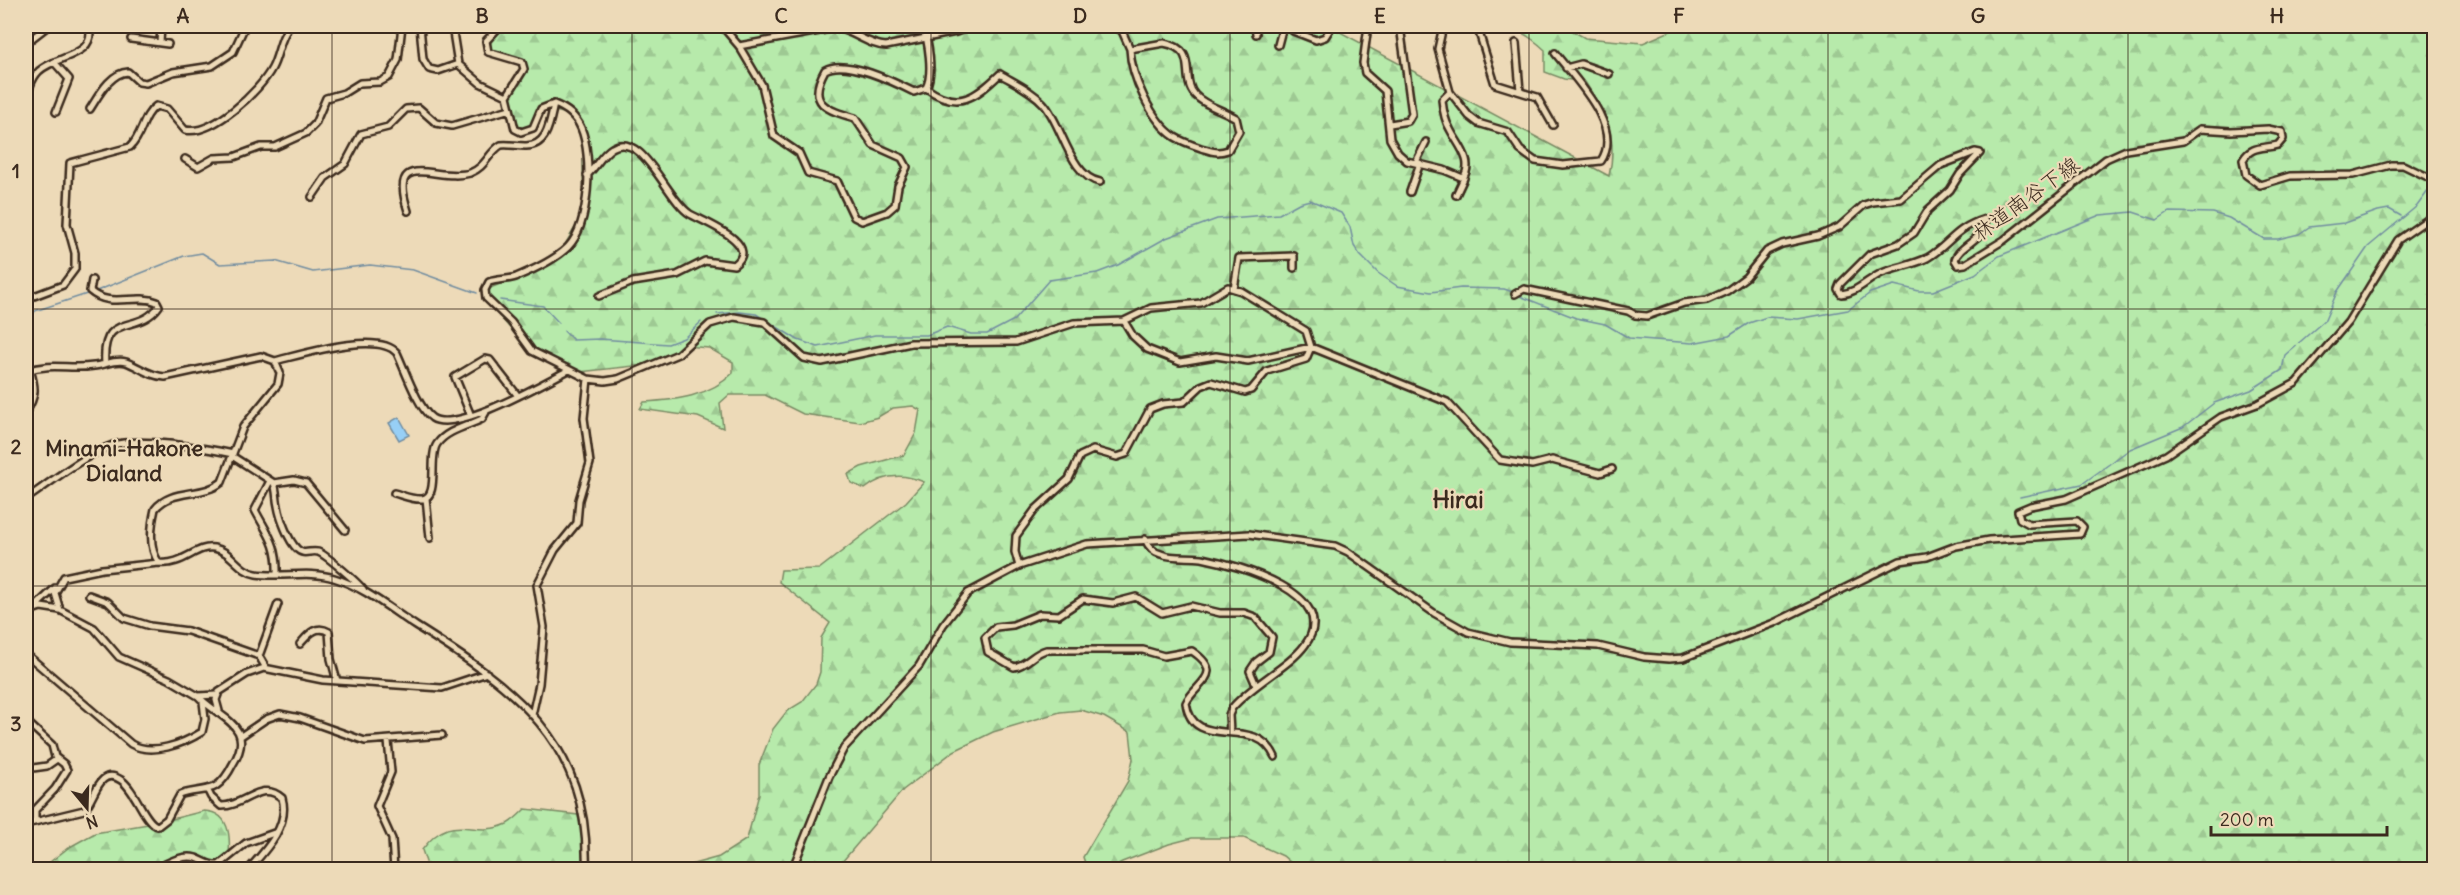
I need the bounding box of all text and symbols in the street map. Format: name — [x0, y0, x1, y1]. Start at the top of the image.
text: A — [177, 3, 190, 28]
text: B — [475, 3, 489, 28]
text: C — [774, 3, 788, 28]
text: D — [1073, 3, 1087, 28]
text: E — [1374, 3, 1386, 28]
text: F — [1673, 3, 1685, 28]
text: G — [1971, 3, 1985, 28]
text: H — [2270, 3, 2284, 28]
street label: 林道南谷下線 — [1967, 151, 2085, 247]
text: 1 — [12, 158, 20, 183]
text: 2 — [11, 434, 22, 459]
district label: Minami-Hakone Dialand — [45, 434, 203, 487]
district label: Hirai — [1432, 484, 1484, 514]
text: 3 — [10, 711, 22, 736]
north arrow — [57, 778, 117, 838]
scale bar — [2211, 799, 2386, 837]
text: 200 m — [2220, 808, 2274, 831]
text: N — [83, 811, 100, 833]

